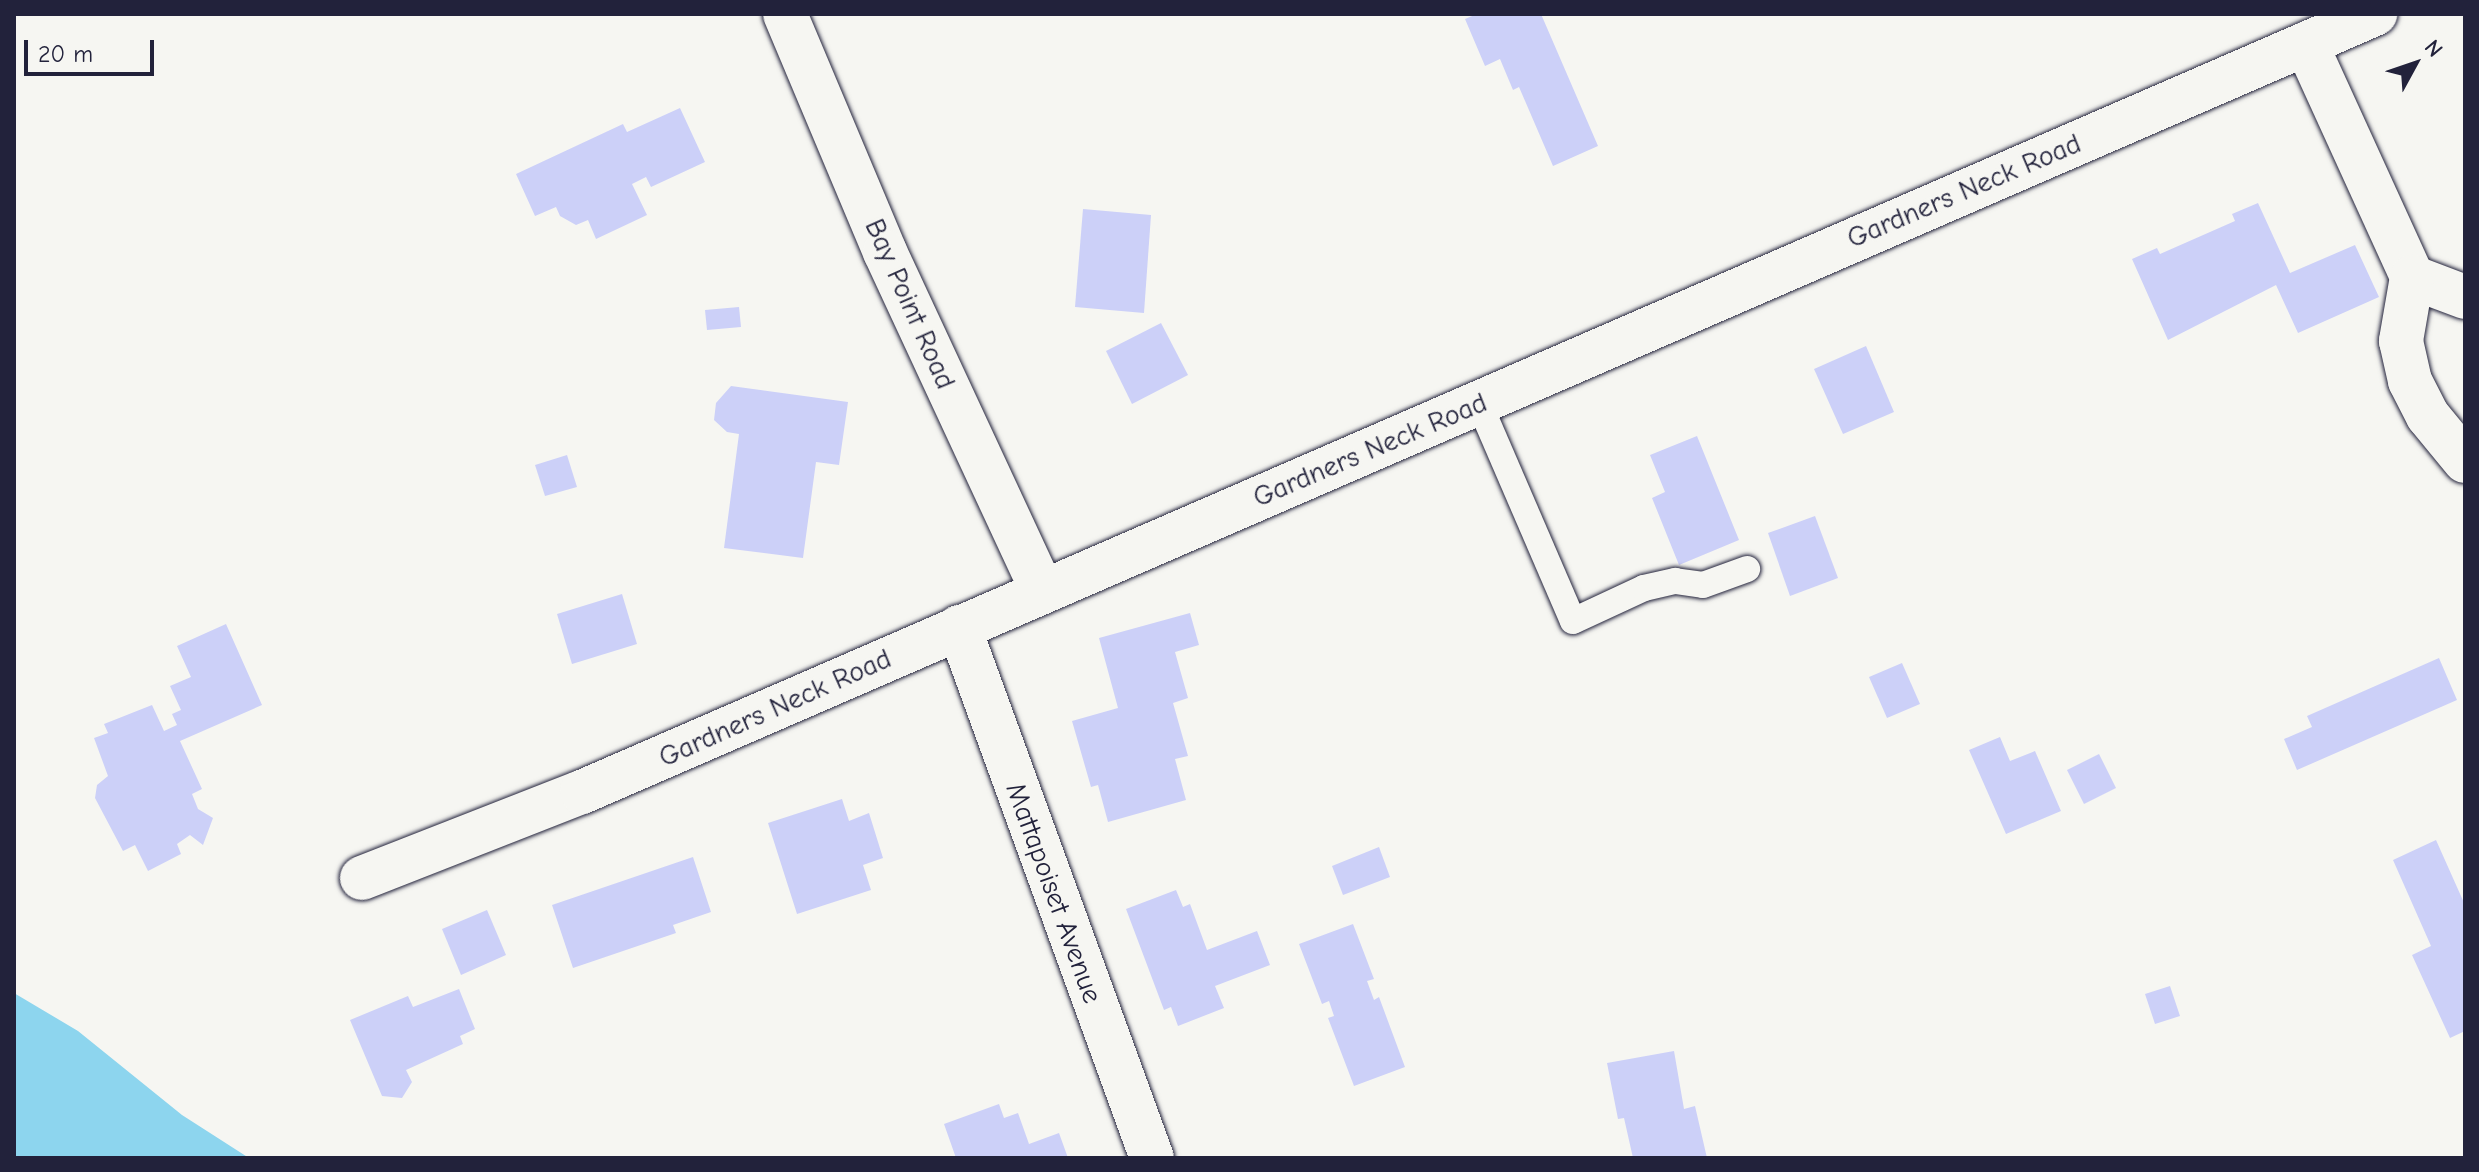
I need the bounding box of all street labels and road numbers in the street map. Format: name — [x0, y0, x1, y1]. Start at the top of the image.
street label: Gardners Neck Road — [1842, 127, 2086, 255]
street label: Bay Point Road — [858, 214, 962, 394]
street label: Gardners Neck Road — [1248, 386, 1492, 514]
street label: Gardners Neck Road — [654, 642, 896, 774]
street label: Mattapoiset Avenue — [999, 778, 1109, 1008]

